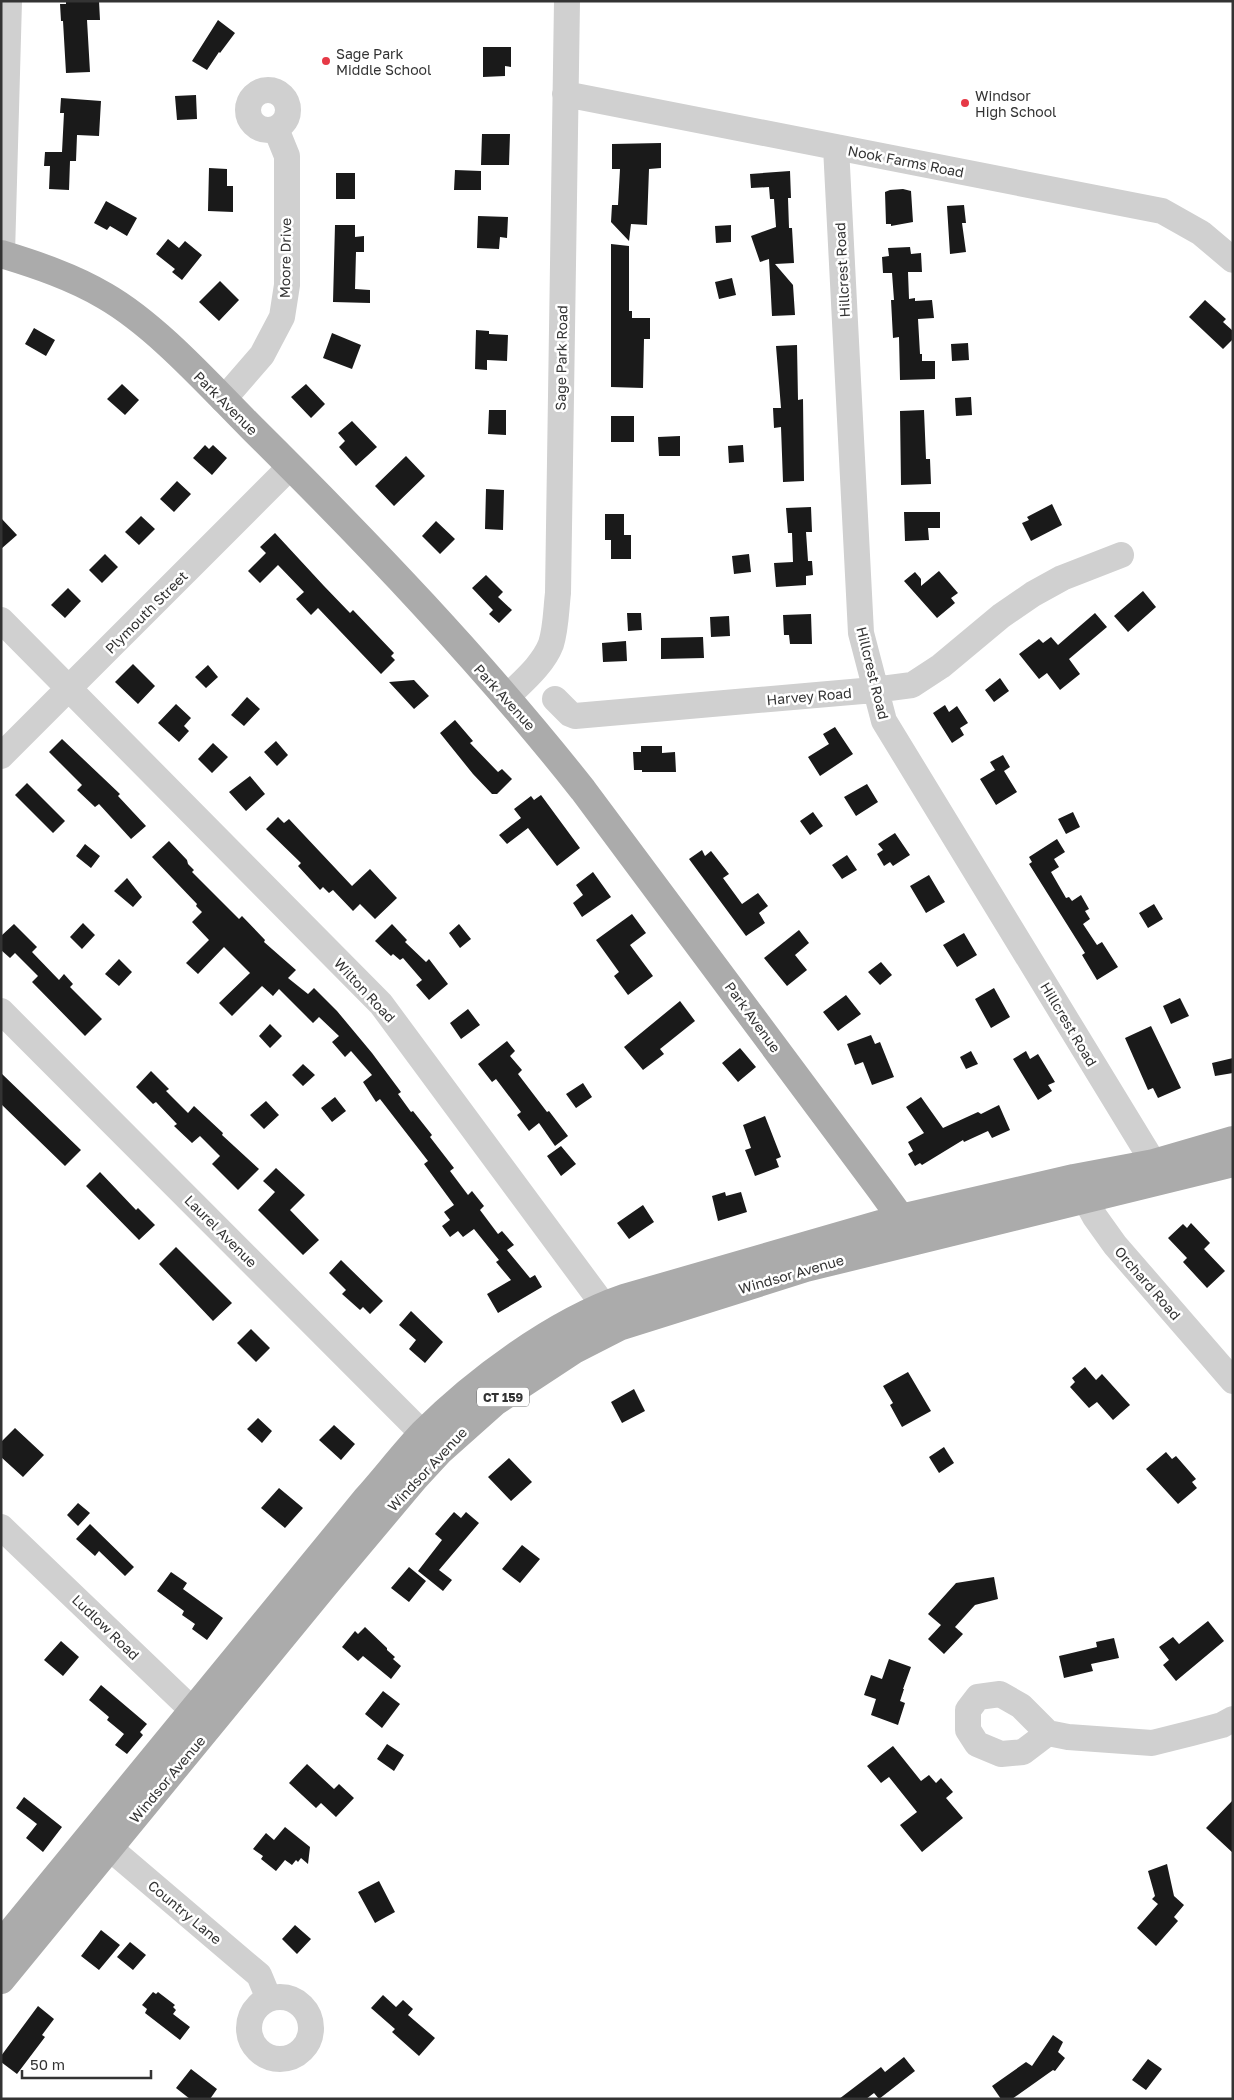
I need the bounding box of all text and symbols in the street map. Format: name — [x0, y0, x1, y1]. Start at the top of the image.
place label: Sage Park Middle School — [336, 45, 431, 78]
marker: Sage Park Middle School — [320, 55, 332, 67]
place label: Windsor High School — [975, 87, 1057, 120]
marker: Windsor High School — [959, 97, 971, 109]
street label: Nook Farms Road — [847, 141, 965, 181]
street label: Moore Drive — [276, 218, 294, 298]
street label: Hillcrest Road — [831, 222, 853, 318]
street label: Sage Park Road — [552, 305, 570, 411]
street label: Park Avenue — [191, 368, 261, 438]
street label: Plymouth Street — [101, 567, 191, 657]
street label: Hillcrest Road — [853, 625, 893, 721]
street label: Park Avenue — [471, 660, 539, 734]
street label: Harvey Road — [766, 684, 852, 708]
street label: Wilton Road — [331, 954, 399, 1026]
street label: Park Avenue — [722, 978, 784, 1056]
street label: Hillcrest Road — [1037, 979, 1101, 1069]
street label: Laurel Avenue — [181, 1191, 261, 1271]
street label: Orchard Road — [1112, 1243, 1184, 1323]
street label: Windsor Avenue — [736, 1251, 846, 1297]
road number: CT 159 — [477, 1388, 529, 1406]
street label: Windsor Avenue — [384, 1423, 470, 1515]
street label: Ludlow Road — [69, 1591, 143, 1663]
street label: Windsor Avenue — [126, 1732, 208, 1826]
street label: Country Lane — [145, 1876, 225, 1948]
scale bar — [22, 2048, 151, 2080]
text: 50 m — [30, 2055, 65, 2073]

